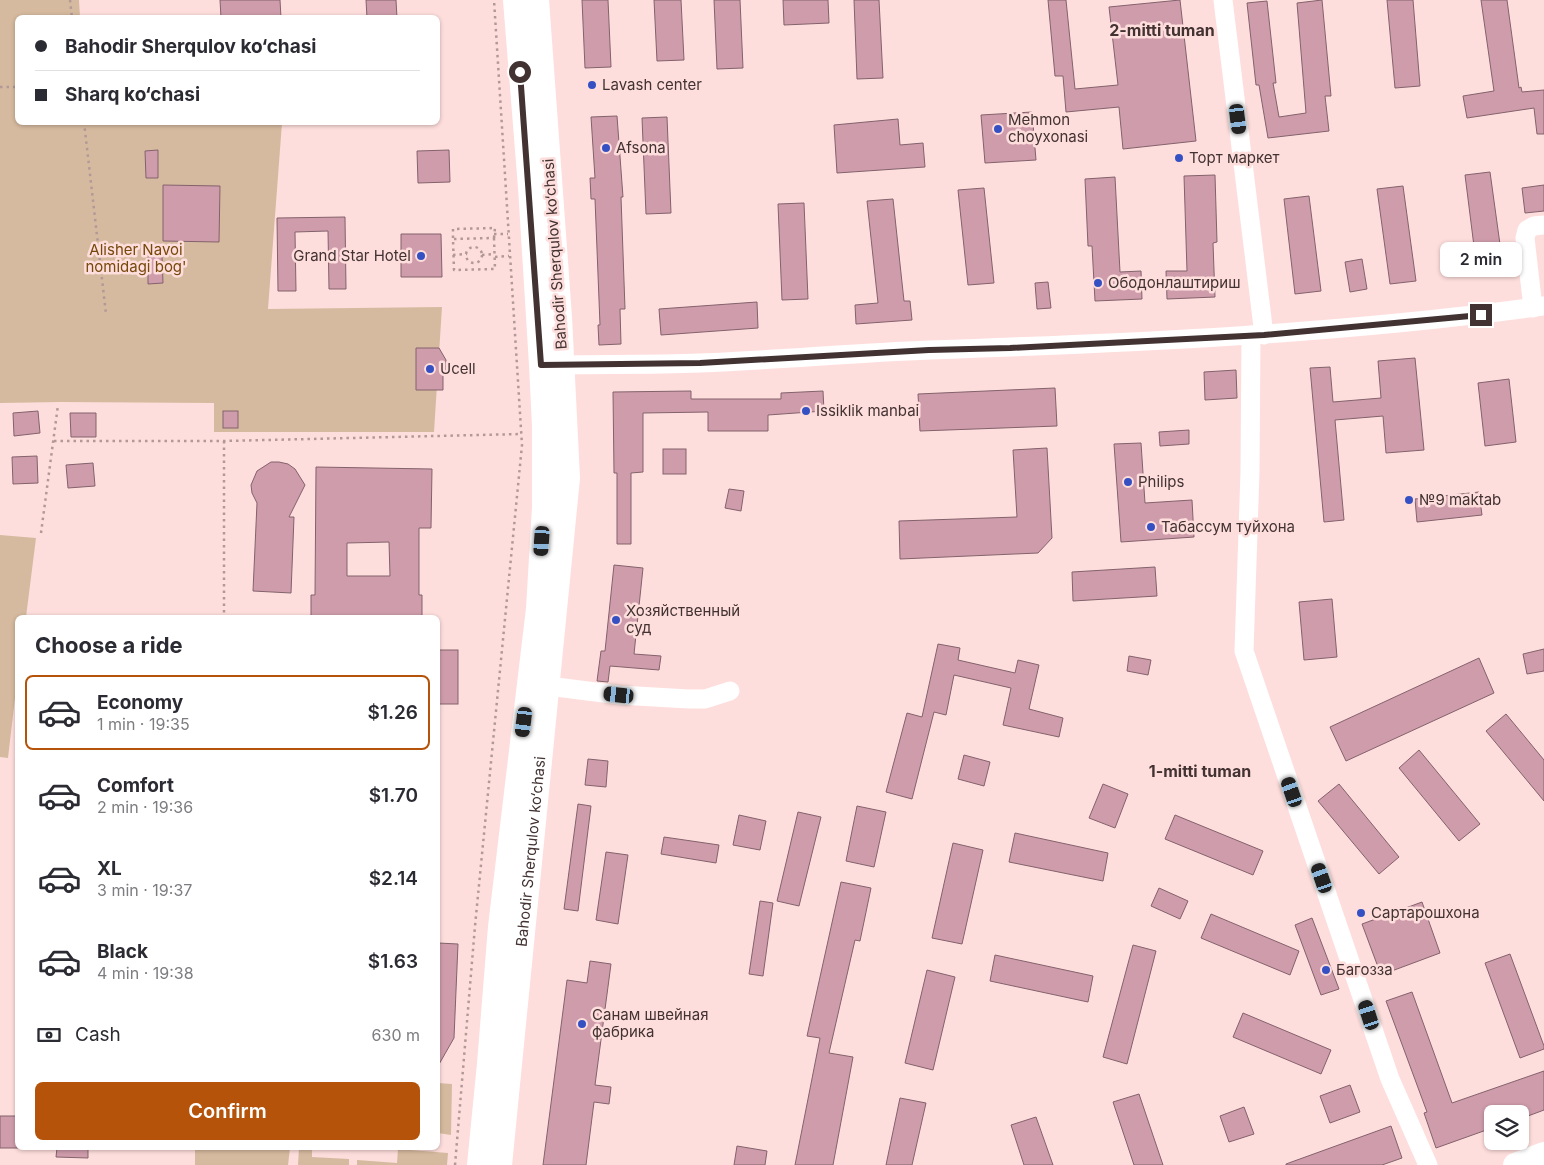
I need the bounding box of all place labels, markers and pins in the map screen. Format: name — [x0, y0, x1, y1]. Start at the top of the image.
place label: Lavash center — [602, 75, 702, 94]
marker: Lavash center — [586, 79, 598, 91]
place label: Mehmon choyxonasi — [1008, 110, 1088, 146]
marker: Mehmon choyxonasi — [992, 123, 1004, 135]
place label: Afsona — [616, 138, 666, 157]
marker: Afsona — [600, 142, 612, 154]
place label: Торт маркет — [1189, 148, 1280, 167]
marker: Торт маркет — [1173, 152, 1185, 164]
place label: Grand Star Hotel — [293, 246, 411, 265]
marker: Grand Star Hotel — [415, 250, 427, 262]
place label: Ободонлаштириш — [1108, 273, 1241, 292]
marker: Ободонлаштириш — [1092, 277, 1104, 289]
place label: Ucell — [440, 359, 476, 378]
marker: Ucell — [424, 363, 436, 375]
place label: Issiklik manbai — [816, 401, 919, 420]
marker: Issiklik manbai — [800, 405, 812, 417]
place label: Philips — [1138, 472, 1185, 491]
marker: Philips — [1122, 476, 1134, 488]
place label: №9 maktab — [1419, 490, 1501, 509]
marker: №9 maktab — [1403, 494, 1415, 506]
place label: Табассум туйхона — [1161, 517, 1295, 536]
marker: Табассум туйхона — [1145, 521, 1157, 533]
place label: Хозяйственный суд — [626, 601, 740, 637]
marker: Хозяйственный суд — [610, 614, 622, 626]
place label: Сартарошхона — [1371, 903, 1480, 922]
marker: Сартарошхона — [1355, 907, 1367, 919]
place label: Багозза — [1336, 960, 1393, 979]
marker: Багозза — [1320, 964, 1332, 976]
place label: Санам швейная фабрика — [592, 1005, 708, 1041]
marker: Санам швейная фабрика — [576, 1018, 588, 1030]

